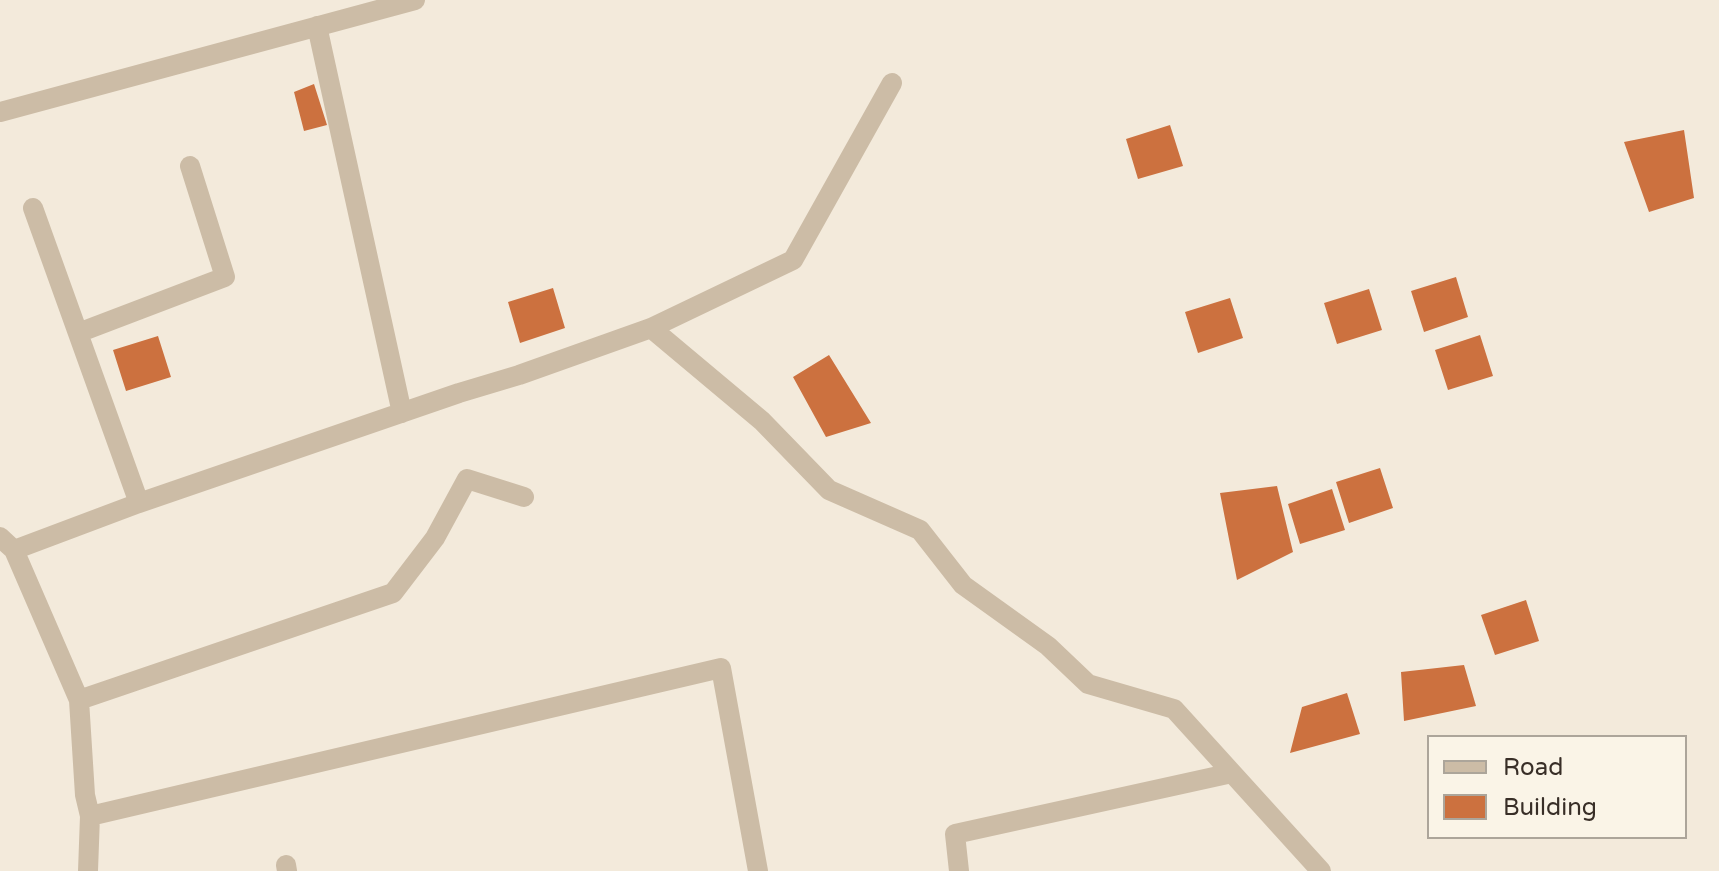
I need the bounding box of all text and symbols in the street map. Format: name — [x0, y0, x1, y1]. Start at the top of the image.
legend — [1427, 735, 1687, 839]
text: Road — [1503, 753, 1563, 782]
text: Building — [1503, 793, 1597, 822]

